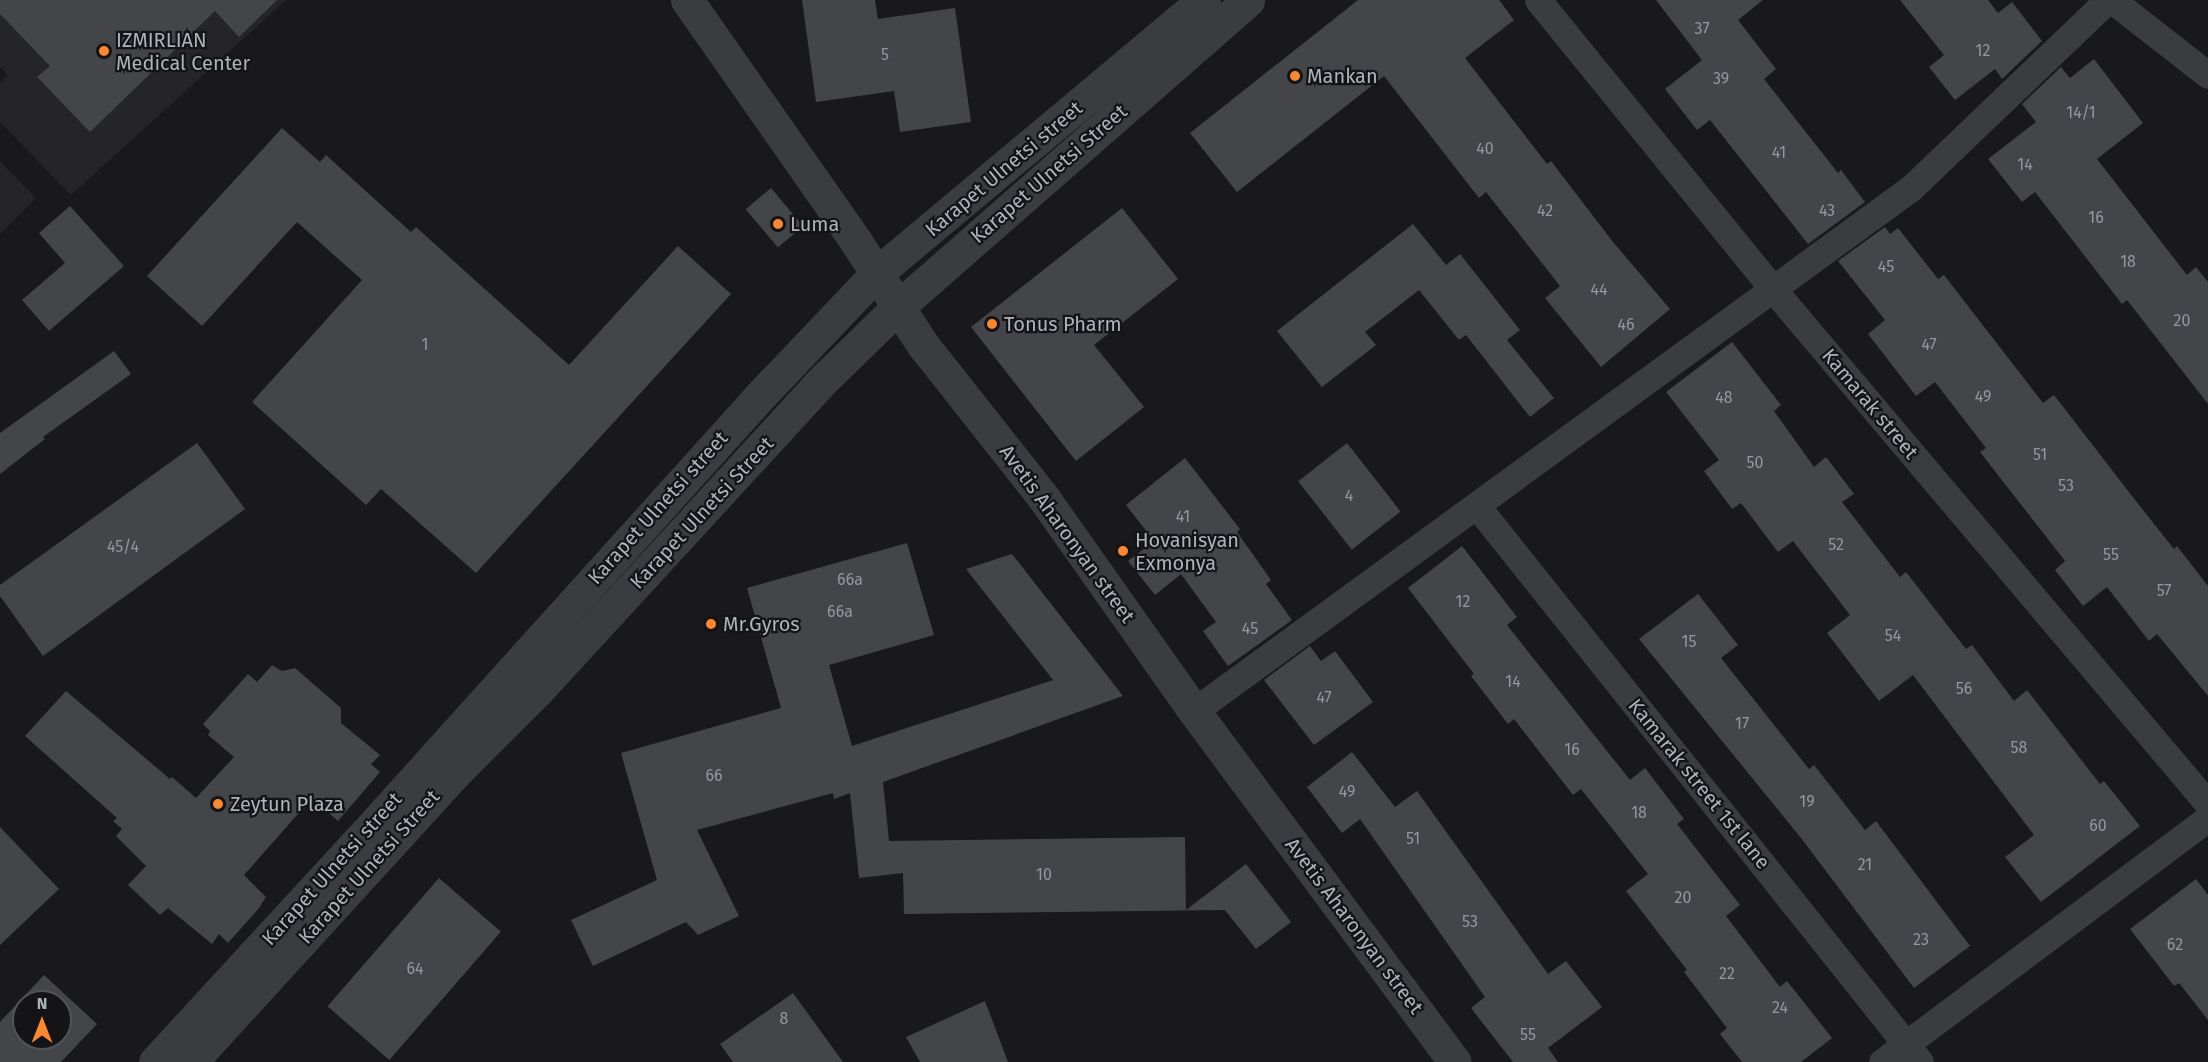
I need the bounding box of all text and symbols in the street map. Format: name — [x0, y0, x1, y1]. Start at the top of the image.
house number: 37 — [1694, 19, 1710, 39]
place label: IZMIRLIAN Medical Center — [116, 28, 250, 75]
house number: 12 — [1976, 41, 1990, 61]
marker: IZMIRLIAN Medical Center — [97, 44, 111, 58]
house number: 5 — [881, 45, 889, 65]
place label: Mankan — [1307, 64, 1378, 88]
marker: Mankan — [1288, 69, 1302, 83]
house number: 39 — [1713, 69, 1729, 89]
street label: Karapet Ulnetsi street — [921, 96, 1087, 242]
street label: Karapet Ulnetsi Street — [966, 100, 1132, 248]
house number: 14/1 — [2066, 103, 2096, 123]
house number: 40 — [1476, 139, 1494, 159]
house number: 41 — [1772, 143, 1786, 163]
house number: 14 — [2017, 155, 2033, 175]
house number: 42 — [1537, 201, 1553, 221]
house number: 43 — [1819, 201, 1835, 221]
house number: 16 — [2088, 208, 2104, 228]
place label: Luma — [790, 212, 839, 236]
marker: Luma — [771, 217, 785, 231]
house number: 18 — [2120, 252, 2136, 272]
house number: 45 — [1878, 257, 1894, 277]
house number: 44 — [1590, 280, 1608, 300]
house number: 20 — [2174, 311, 2190, 331]
place label: Tonus Pharm — [1004, 312, 1122, 336]
house number: 46 — [1617, 315, 1635, 335]
marker: Tonus Pharm — [985, 317, 999, 331]
house number: 1 — [422, 335, 428, 355]
house number: 47 — [1921, 335, 1937, 355]
street label: Kamarak street — [1817, 344, 1923, 464]
house number: 49 — [1975, 387, 1991, 407]
house number: 48 — [1715, 388, 1733, 408]
street label: Karapet Ulnetsi street — [583, 427, 733, 589]
street label: Karapet Ulnetsi Street — [625, 432, 779, 594]
street label: Avetis Aharonyan street — [994, 440, 1140, 628]
house number: 51 — [2033, 445, 2047, 465]
house number: 50 — [1747, 453, 1763, 473]
house number: 53 — [2058, 476, 2074, 496]
house number: 4 — [1345, 486, 1353, 506]
house number: 41 — [1176, 507, 1190, 527]
place label: Hovanisyan Exmonya — [1135, 528, 1239, 575]
house number: 52 — [1828, 535, 1844, 555]
house number: 45/4 — [107, 537, 139, 557]
marker: Hovanisyan Exmonya — [1116, 544, 1130, 558]
house number: 55 — [2103, 545, 2119, 565]
house number: 66a — [837, 570, 863, 590]
house number: 57 — [2157, 581, 2171, 601]
house number: 12 — [1456, 592, 1470, 612]
house number: 66a — [827, 602, 853, 622]
place label: Mr.Gyros — [723, 612, 800, 636]
marker: Mr.Gyros — [704, 617, 718, 631]
house number: 45 — [1242, 619, 1258, 639]
house number: 54 — [1885, 626, 1901, 646]
house number: 15 — [1682, 632, 1696, 652]
house number: 14 — [1505, 672, 1521, 692]
house number: 56 — [1956, 679, 1972, 699]
house number: 47 — [1316, 688, 1332, 708]
street label: Kamarak street 1st lane — [1623, 694, 1775, 874]
house number: 17 — [1735, 714, 1749, 734]
house number: 58 — [2011, 738, 2027, 758]
house number: 16 — [1564, 740, 1580, 760]
house number: 66 — [705, 766, 723, 786]
house number: 49 — [1339, 782, 1355, 802]
street label: Karapet Ulnetsi Street — [293, 785, 445, 949]
street label: Karapet Ulnetsi street — [257, 788, 407, 950]
place label: Zeytun Plaza — [230, 792, 344, 816]
house number: 19 — [1799, 792, 1815, 812]
marker: Zeytun Plaza — [211, 797, 225, 811]
house number: 18 — [1631, 803, 1647, 823]
house number: 60 — [2089, 816, 2107, 836]
house number: 51 — [1406, 829, 1420, 849]
street label: Avetis Aharonyan street — [1280, 833, 1428, 1019]
house number: 21 — [1858, 855, 1872, 875]
house number: 10 — [1036, 865, 1052, 885]
house number: 20 — [1675, 888, 1691, 908]
house number: 53 — [1462, 912, 1478, 932]
house number: 23 — [1913, 930, 1929, 950]
house number: 62 — [2167, 935, 2183, 955]
house number: 64 — [406, 959, 424, 979]
house number: 22 — [1719, 964, 1735, 984]
north arrow — [12, 990, 72, 1050]
text: N — [37, 994, 47, 1013]
house number: 24 — [1772, 998, 1788, 1018]
house number: 8 — [780, 1009, 788, 1029]
house number: 55 — [1520, 1025, 1536, 1045]

